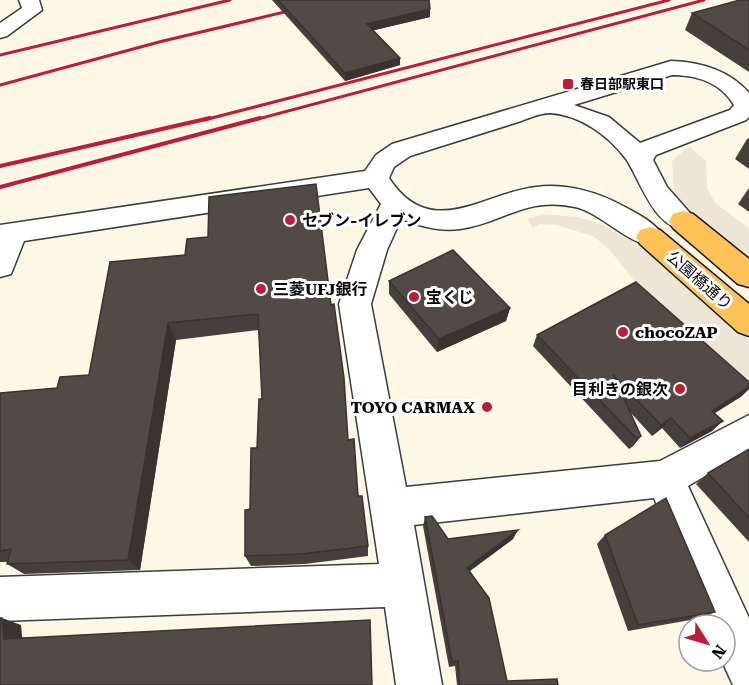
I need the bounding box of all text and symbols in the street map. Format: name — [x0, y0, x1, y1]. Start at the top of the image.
place label: 春日部駅東口 — [580, 76, 664, 92]
marker: 春日部駅東口 — [561, 77, 575, 91]
place label: セブン-イレブン — [302, 211, 421, 230]
marker: セブン-イレブン — [283, 213, 297, 227]
street label: 公園橋通り — [663, 247, 736, 314]
place label: 三菱UFJ銀行 — [273, 280, 368, 299]
marker: 三菱UFJ銀行 — [254, 282, 268, 296]
place label: 宝くじ — [426, 288, 474, 307]
marker: 宝くじ — [407, 290, 421, 304]
place label: chocoZAP — [635, 323, 718, 342]
marker: chocoZAP — [616, 325, 630, 339]
place label: 目利きの銀次 — [572, 380, 668, 399]
marker: 目利きの銀次 — [673, 382, 687, 396]
place label: TOYO CARMAX — [350, 398, 475, 417]
marker: TOYO CARMAX — [480, 400, 494, 414]
north arrow — [677, 613, 737, 673]
text: N — [707, 641, 730, 662]

